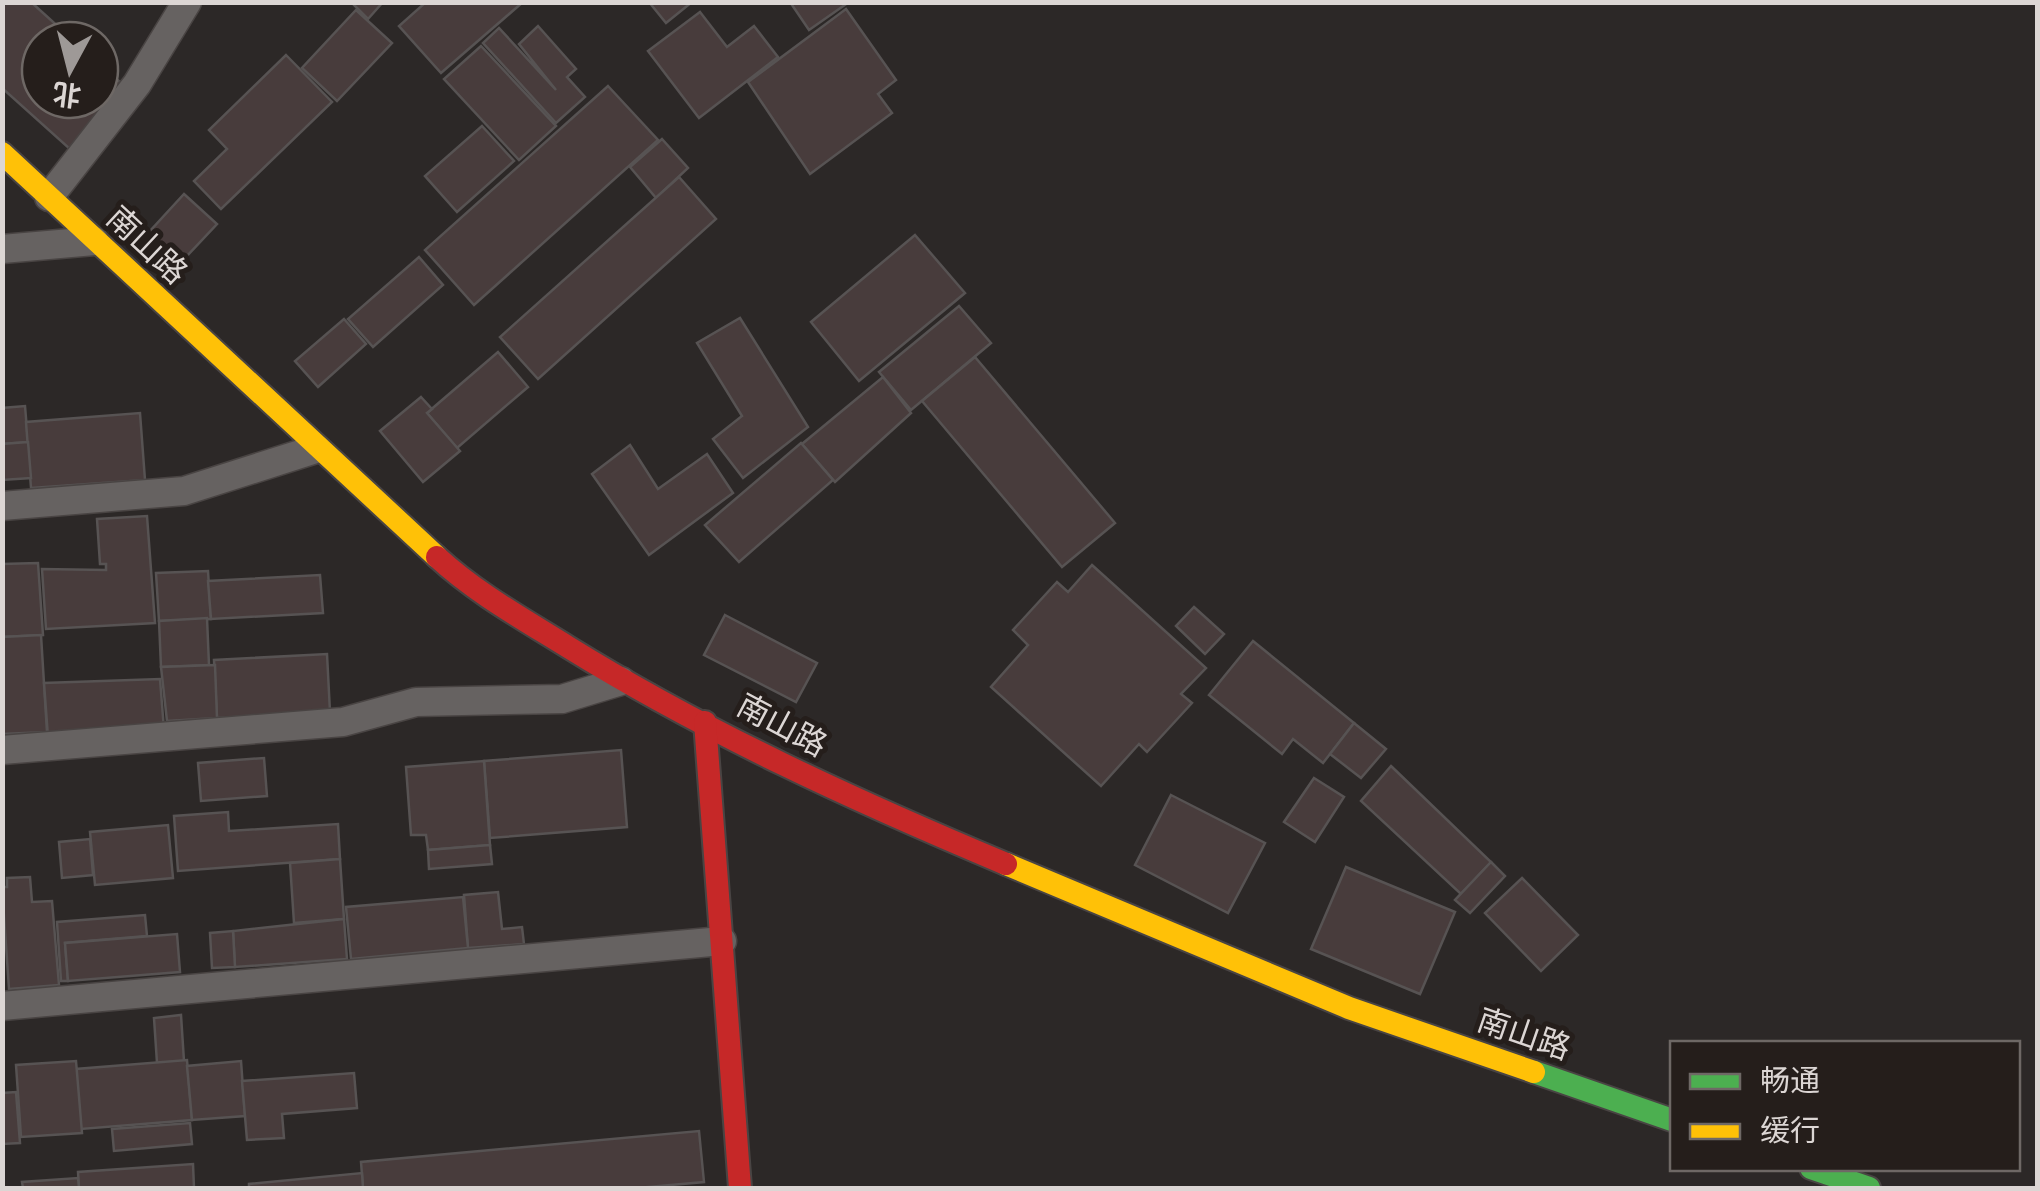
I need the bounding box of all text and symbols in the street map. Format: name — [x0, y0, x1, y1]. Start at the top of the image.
north arrow — [20, 20, 120, 120]
text: 北 — [51, 76, 83, 112]
street label: 南山路 — [99, 198, 195, 292]
street label: 南山路 — [731, 686, 833, 764]
street label: 南山路 — [1472, 1000, 1576, 1068]
legend — [1670, 1041, 2020, 1171]
text: 畅通 — [1760, 1063, 1820, 1098]
text: 缓行 — [1760, 1113, 1820, 1148]

